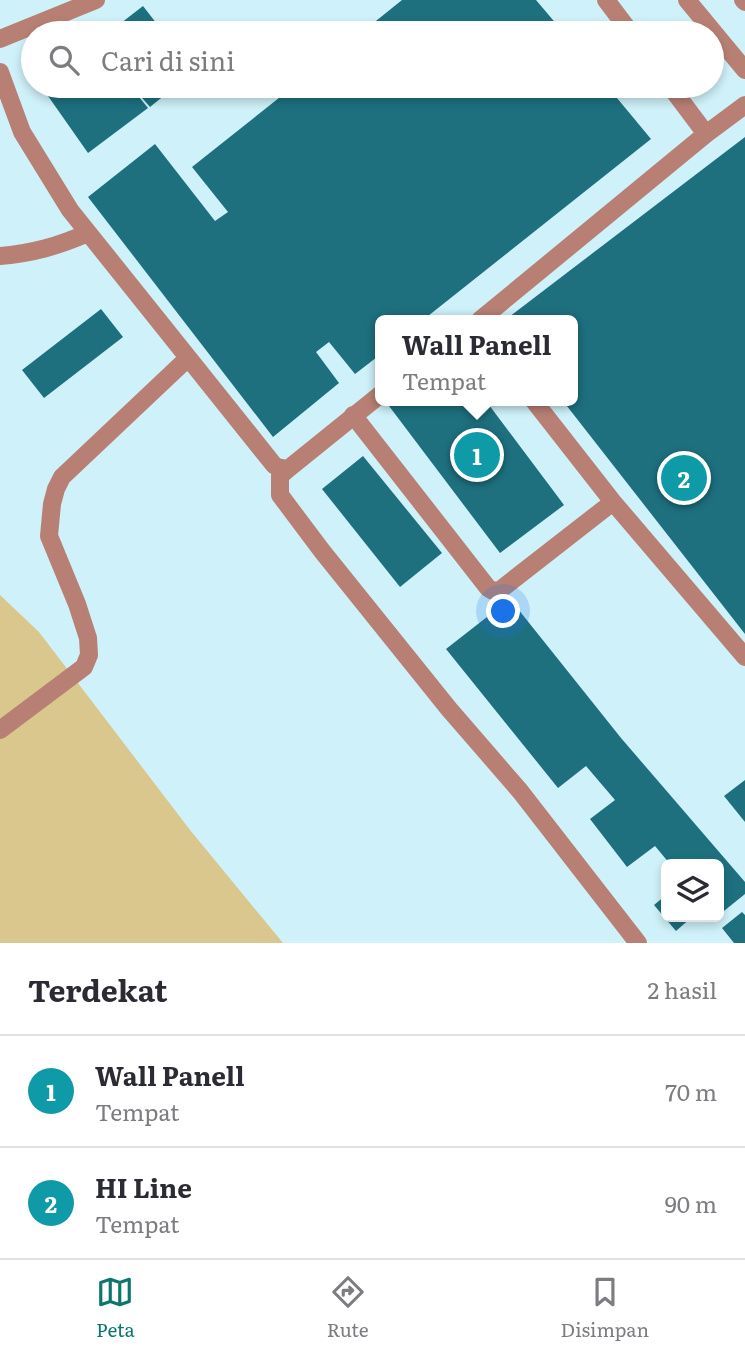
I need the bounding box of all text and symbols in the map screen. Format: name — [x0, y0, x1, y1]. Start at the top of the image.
search box — [21, 21, 724, 98]
text: Cari di sini — [101, 40, 235, 79]
icon: search — [45, 41, 83, 79]
popup — [375, 315, 578, 406]
text: Wall Panell — [402, 324, 551, 363]
text: Tempat — [402, 363, 486, 397]
pin: 1 — [454, 429, 500, 481]
pin: 2 — [661, 452, 707, 504]
your location — [486, 594, 520, 628]
map controls — [661, 859, 724, 922]
button: layers — [661, 859, 724, 922]
text: Terdekat — [28, 967, 167, 1011]
text: 2 hasil — [648, 972, 717, 1006]
text: Wall Panell — [95, 1055, 245, 1094]
text: 1 — [46, 1074, 56, 1108]
text: 70 m — [665, 1074, 717, 1108]
text: Tempat — [95, 1094, 179, 1128]
text: HI Line — [95, 1167, 192, 1206]
text: 2 — [45, 1186, 57, 1220]
text: 90 m — [665, 1186, 717, 1220]
text: Tempat — [95, 1206, 179, 1240]
tab: Peta — [96, 1273, 135, 1343]
tab: Rute — [327, 1273, 369, 1343]
tab: Disimpan — [561, 1273, 649, 1343]

